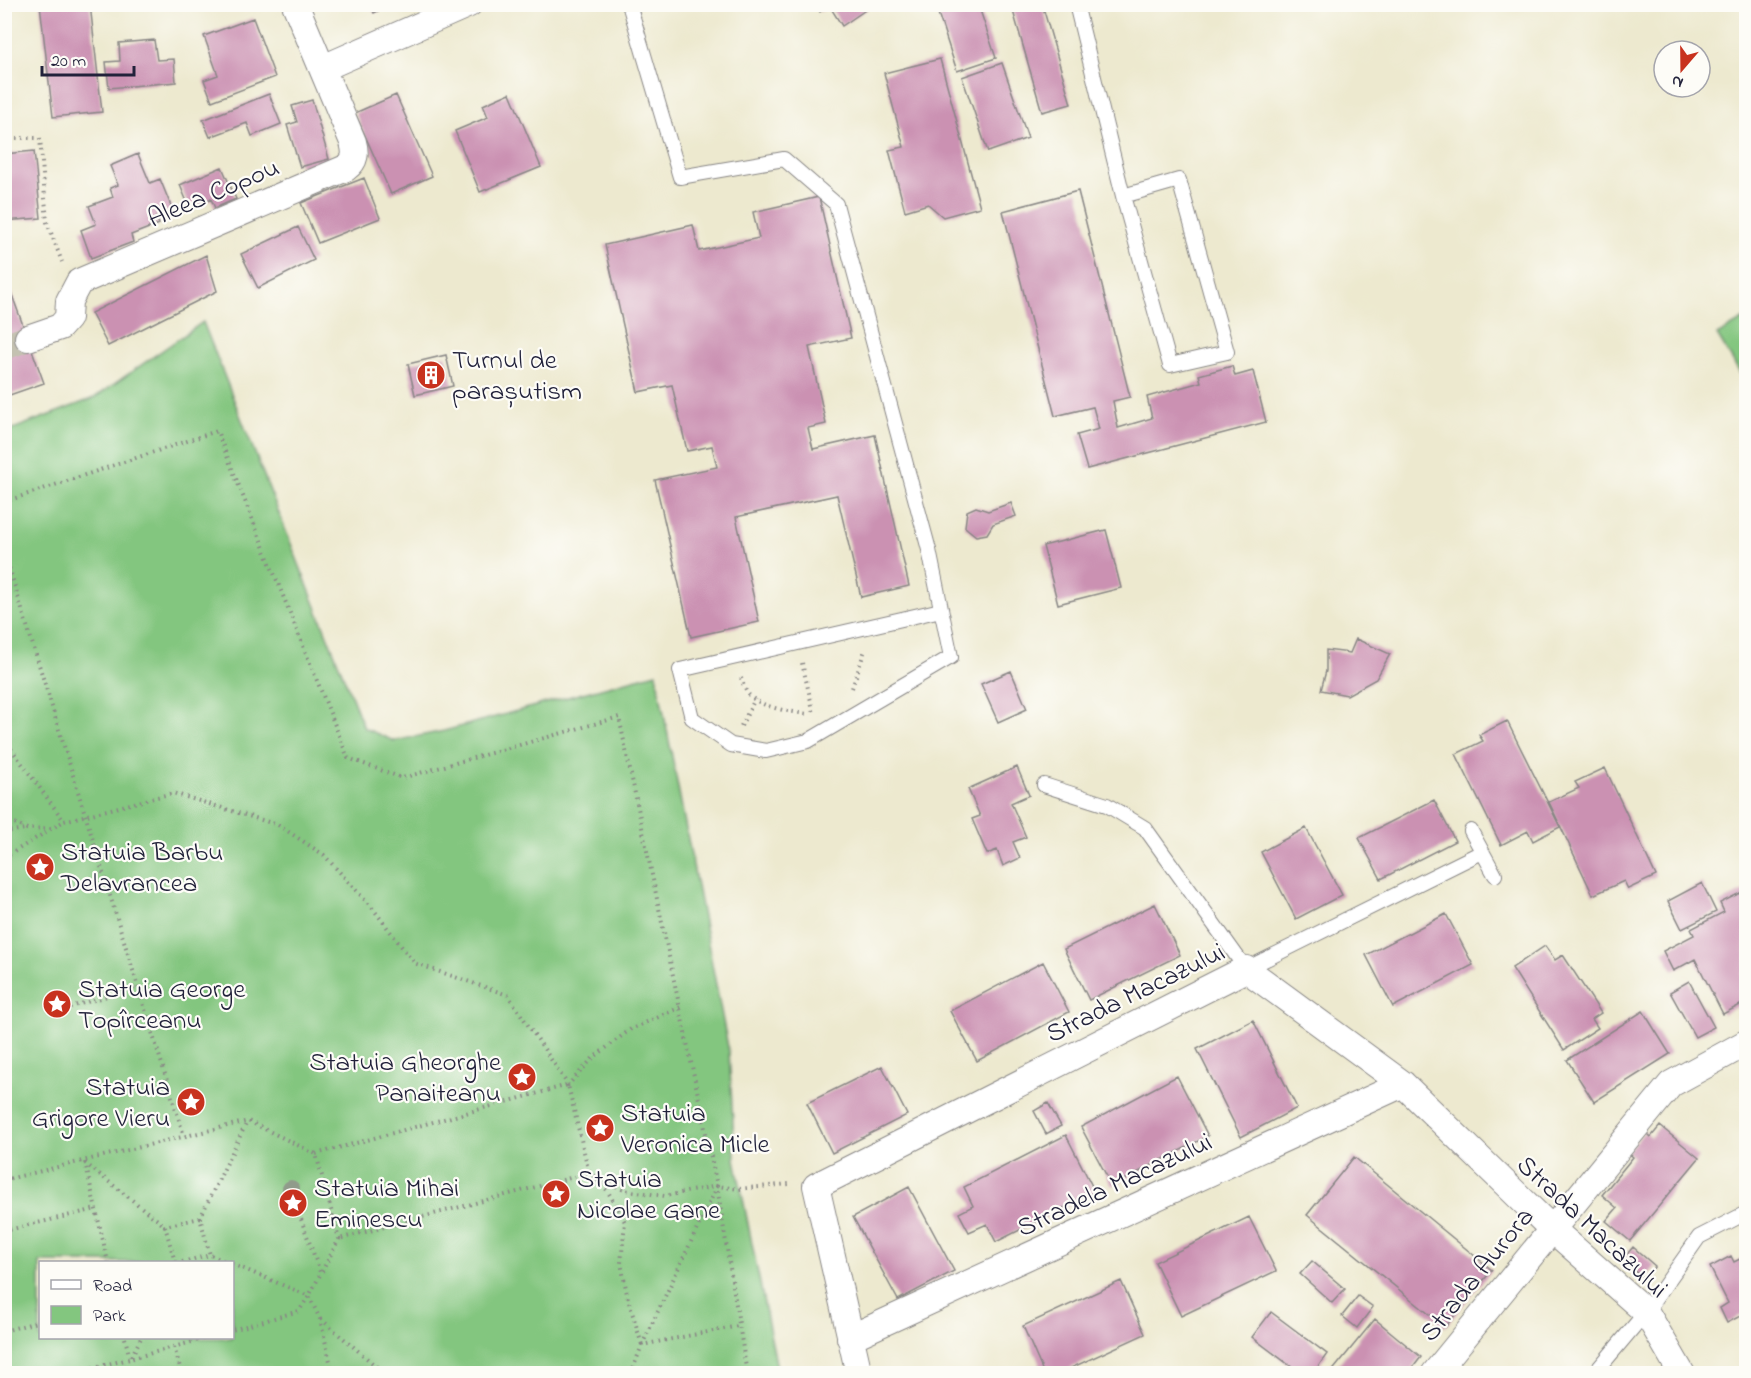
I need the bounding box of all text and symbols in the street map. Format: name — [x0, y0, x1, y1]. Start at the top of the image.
scale bar — [42, 39, 134, 77]
north arrow — [1652, 39, 1712, 99]
text: 20 m — [51, 49, 86, 75]
text: N — [1668, 68, 1687, 94]
street label: Aleea Copou — [142, 149, 286, 240]
place label: Turnul de parașutism — [452, 342, 582, 412]
building icon: Turnul de parașutism — [415, 359, 447, 391]
place label: Statuia Barbu Delavrancea — [60, 834, 223, 904]
place icon: Statuia Barbu Delavrancea — [24, 851, 56, 883]
street label: Strada Macazului — [1040, 934, 1232, 1054]
place label: Statuia George Topîrceanu — [78, 971, 246, 1041]
place icon: Statuia George Topîrceanu — [41, 988, 73, 1020]
place label: Statuia Gheorghe Panaiteanu — [309, 1044, 502, 1114]
place icon: Statuia Gheorghe Panaiteanu — [506, 1061, 538, 1093]
place label: Statuia Grigore Vieru — [32, 1069, 170, 1139]
place icon: Statuia Grigore Vieru — [175, 1086, 207, 1118]
place label: Statuia Veronica Micle — [620, 1095, 770, 1165]
place icon: Statuia Veronica Micle — [584, 1112, 616, 1144]
street label: Stradela Macazului — [1011, 1124, 1219, 1249]
street label: Strada Macazului — [1507, 1147, 1676, 1309]
place label: Statuia Nicolae Gane — [577, 1161, 721, 1231]
place label: Statuia Mihai Eminescu — [314, 1170, 459, 1240]
place icon: Statuia Nicolae Gane — [540, 1178, 572, 1210]
place icon: Statuia Mihai Eminescu — [277, 1187, 309, 1219]
street label: Strada Aurora — [1411, 1200, 1544, 1351]
legend — [39, 1261, 234, 1339]
text: Road — [93, 1274, 132, 1300]
text: Park — [93, 1304, 126, 1330]

